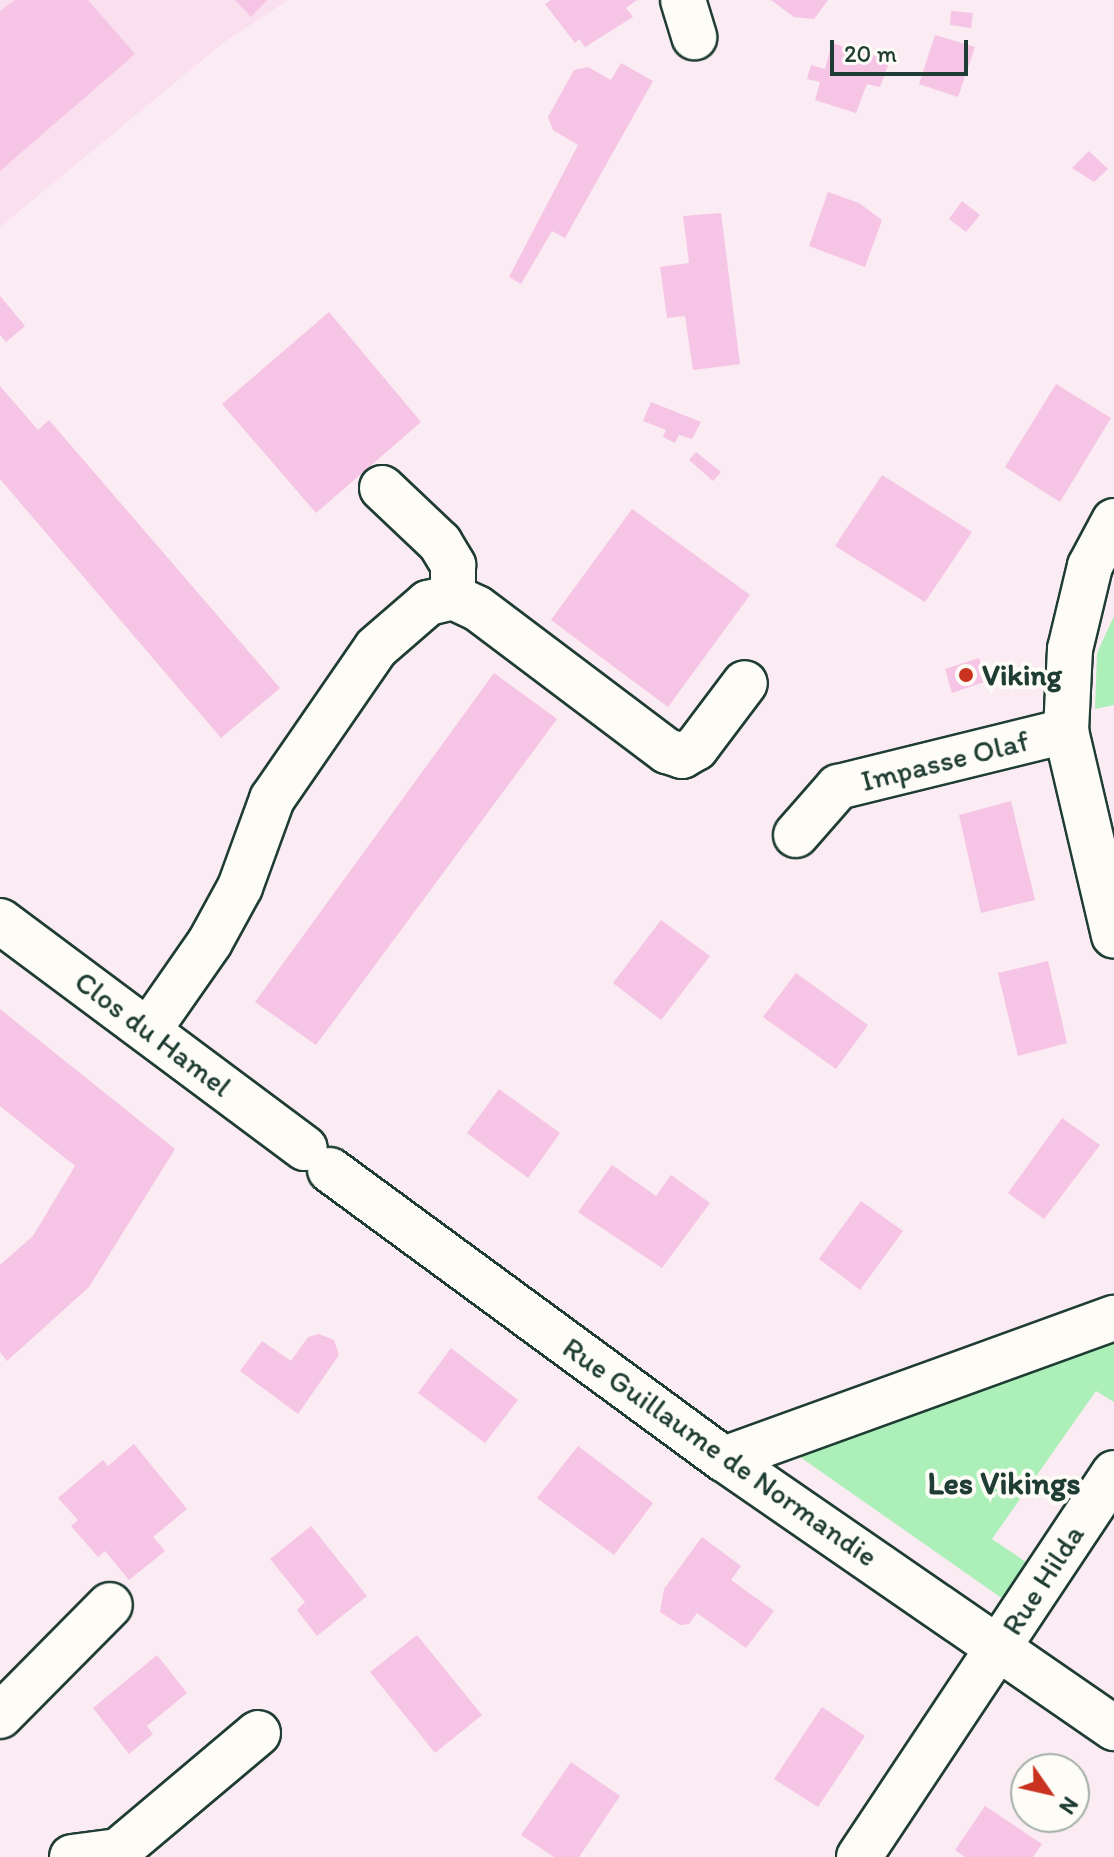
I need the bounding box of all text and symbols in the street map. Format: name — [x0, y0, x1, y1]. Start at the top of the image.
scale bar — [834, 24, 972, 74]
text: 20 m — [844, 39, 897, 68]
place label: Viking — [982, 657, 1062, 693]
marker: Viking — [957, 666, 975, 684]
street label: Impasse Olaf — [857, 723, 1033, 799]
street label: Clos du Hamel — [67, 963, 239, 1105]
street label: Rue Guillaume de Normandie — [556, 1330, 884, 1574]
district label: Les Vikings — [928, 1464, 1080, 1502]
street label: Rue Hilda — [994, 1518, 1092, 1642]
north arrow — [1010, 1753, 1090, 1833]
text: N — [1053, 1792, 1084, 1819]

